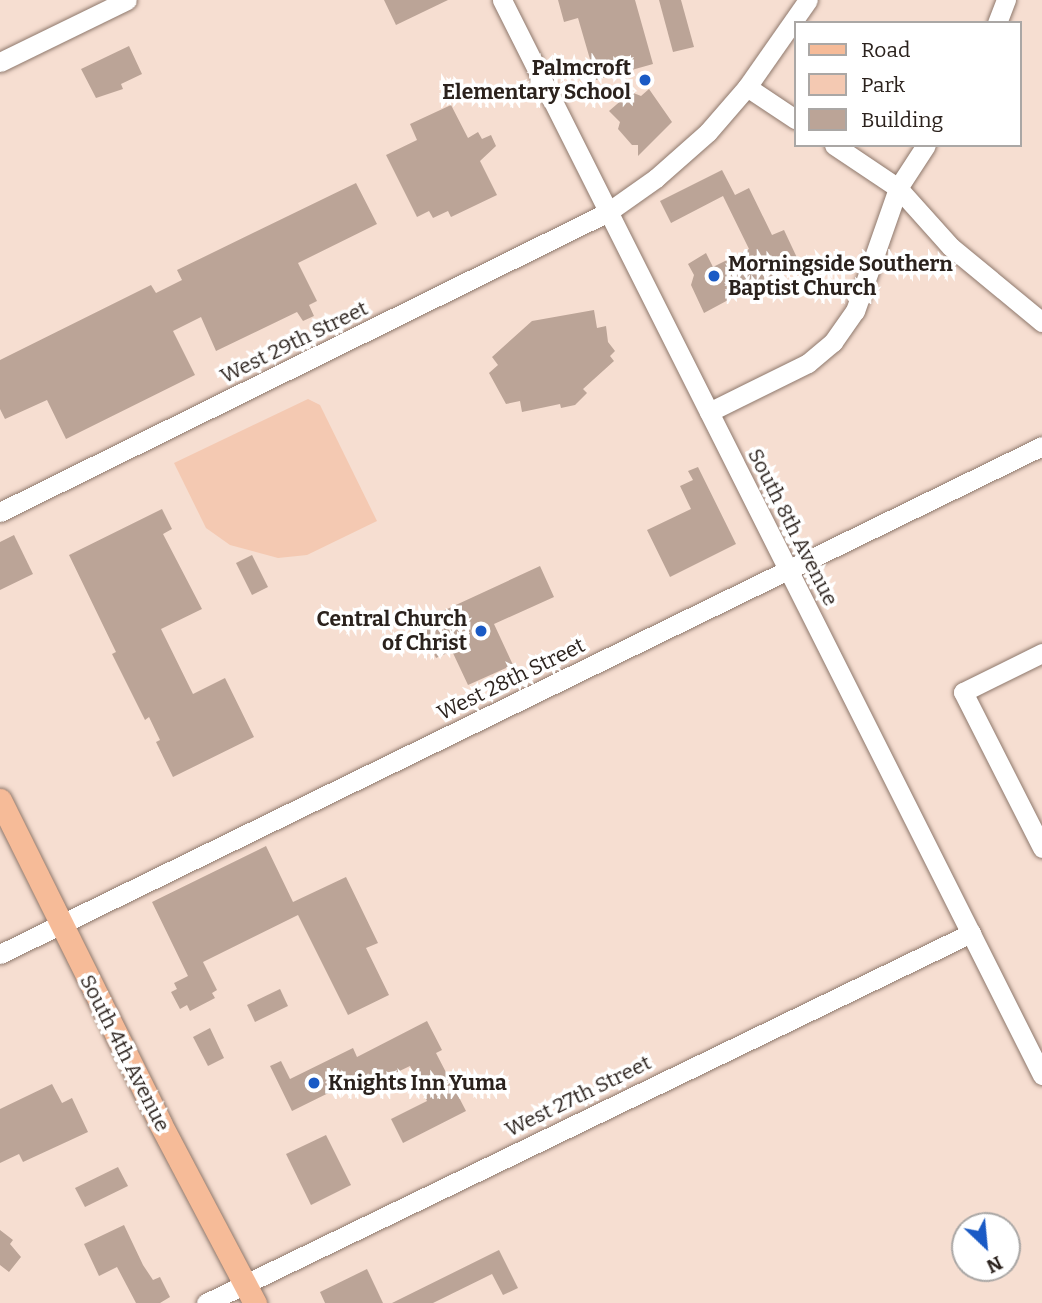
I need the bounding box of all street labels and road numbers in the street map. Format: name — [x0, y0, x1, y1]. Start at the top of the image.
street label: West 29th Street — [216, 295, 372, 389]
street label: South 8th Avenue — [743, 444, 843, 610]
street label: West 28th Street — [433, 632, 589, 726]
street label: South 4th Avenue — [75, 970, 175, 1136]
street label: West 27th Street — [501, 1050, 655, 1142]

